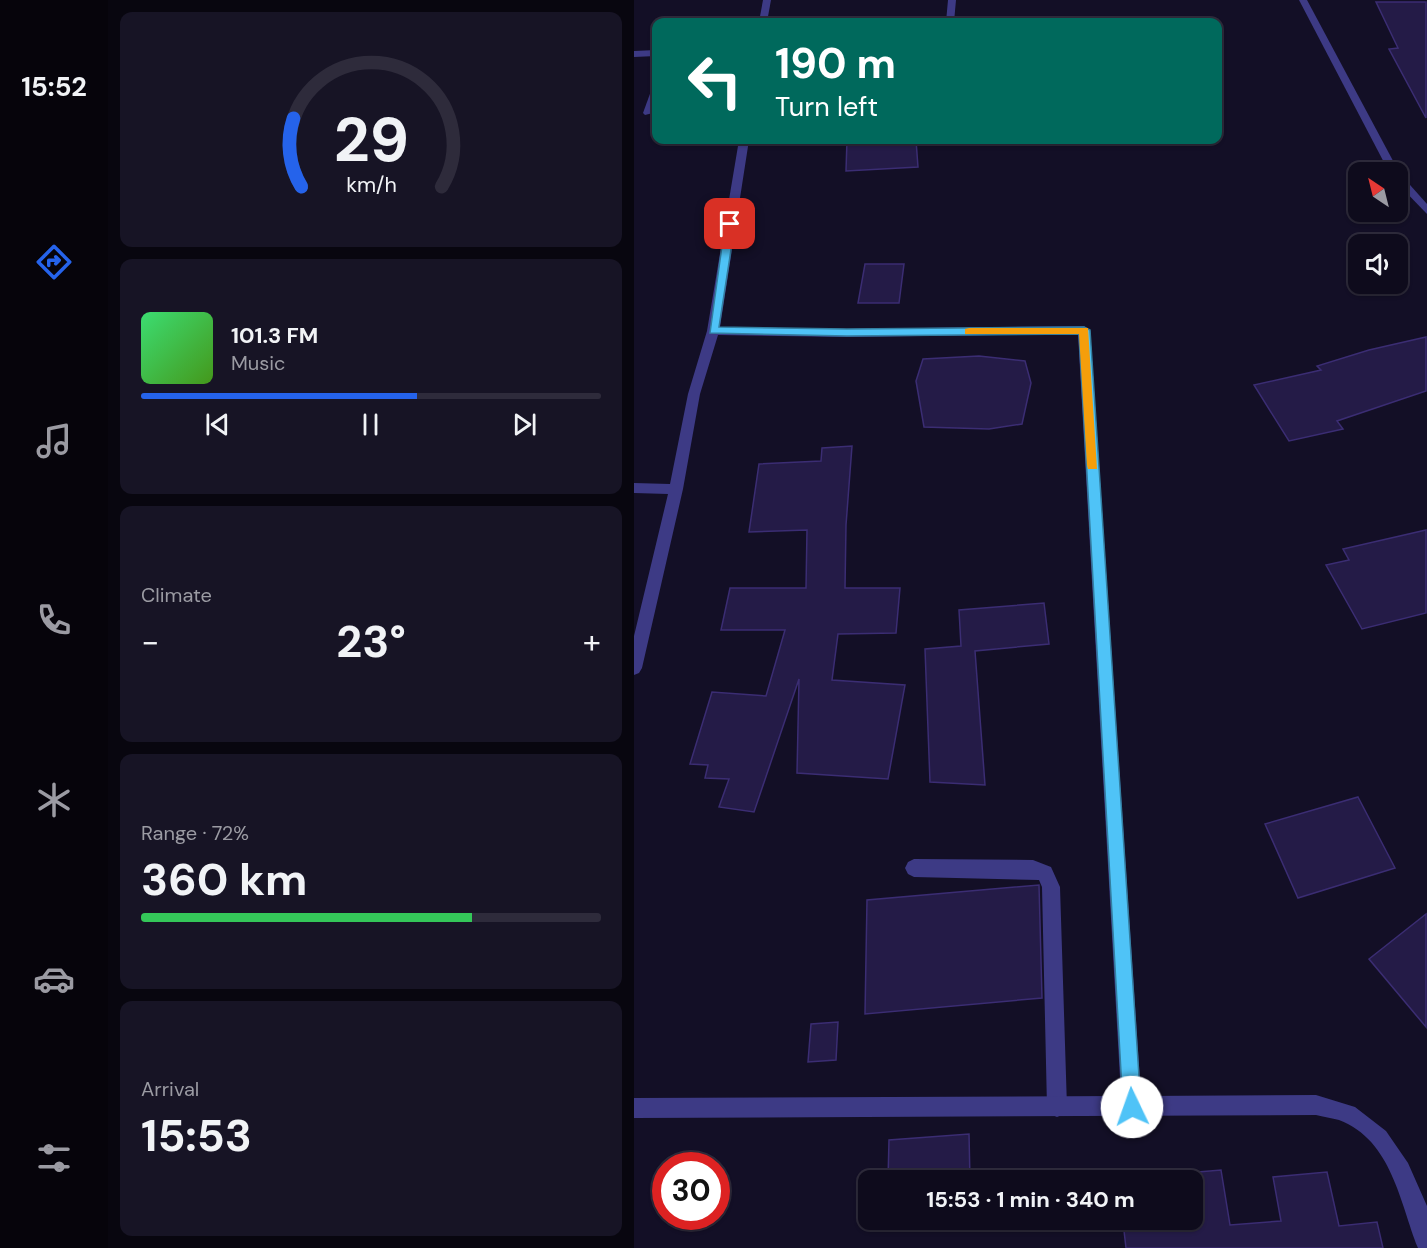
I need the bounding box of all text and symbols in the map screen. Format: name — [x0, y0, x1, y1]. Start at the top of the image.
text: 190 m — [775, 36, 896, 91]
icon: left — [676, 42, 754, 120]
text: 15:52 — [21, 69, 87, 104]
text: Turn left — [775, 89, 878, 124]
text: 29 — [333, 99, 409, 180]
north arrow — [1348, 162, 1408, 222]
map controls — [1348, 162, 1408, 294]
text: km/h — [346, 171, 396, 199]
pin — [704, 198, 755, 249]
icon: arrive — [713, 207, 746, 240]
button: sound — [1348, 234, 1408, 294]
icon: directions — [33, 241, 75, 283]
text: 101.3 FM — [231, 321, 318, 350]
text: Music — [231, 350, 286, 376]
icon: previous — [201, 408, 234, 441]
icon: pause — [354, 408, 387, 441]
icon: next — [508, 408, 541, 441]
icon: music — [33, 420, 75, 462]
text: Climate — [141, 582, 212, 608]
icon: phone — [33, 599, 75, 641]
text: 23° — [336, 612, 406, 671]
text: − — [141, 620, 159, 663]
text: + — [583, 620, 601, 663]
icon: climate — [33, 779, 75, 821]
text: Range · 72% — [141, 820, 249, 846]
text: 360 km — [141, 850, 307, 909]
icon: car — [33, 958, 75, 1000]
position arrow — [1100, 1075, 1164, 1139]
text: Arrival — [141, 1076, 199, 1102]
text: 15:53 — [141, 1106, 252, 1165]
icon: filters — [33, 1137, 75, 1179]
speed limit sign: 30 — [652, 1152, 730, 1230]
text: 15:53 · 1 min · 340 m — [926, 1185, 1135, 1214]

